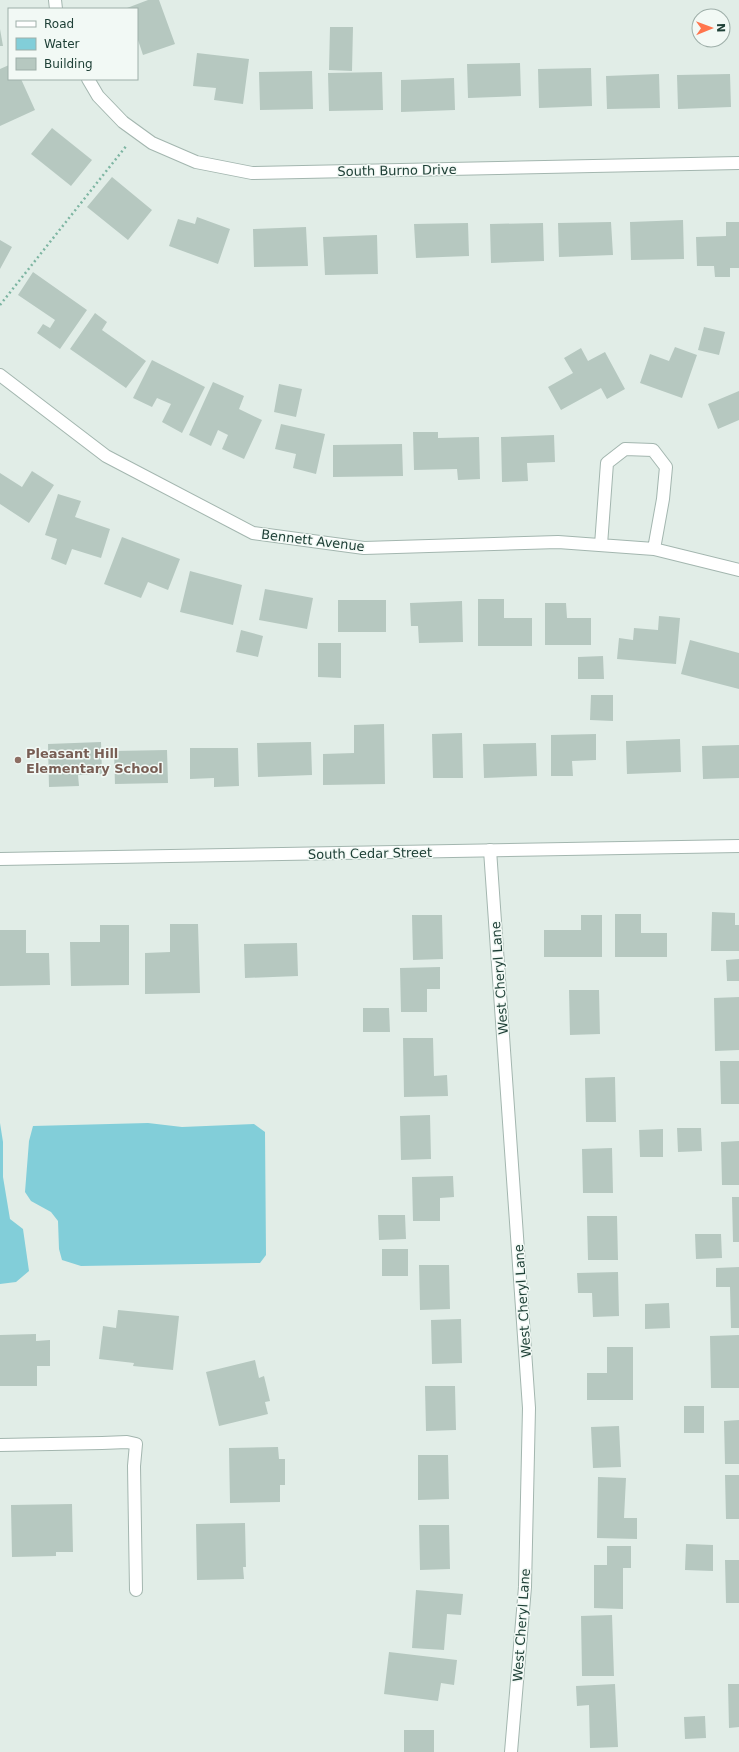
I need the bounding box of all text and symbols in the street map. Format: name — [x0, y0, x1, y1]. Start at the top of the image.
legend — [8, 8, 138, 80]
north arrow — [691, 8, 731, 48]
text: Road — [44, 17, 74, 31]
text: N — [714, 23, 727, 33]
text: Water — [44, 37, 80, 51]
text: Building — [44, 57, 93, 71]
street label: South Burno Drive — [337, 162, 457, 179]
street label: Bennett Avenue — [260, 527, 365, 554]
place label: Pleasant Hill Elementary School — [26, 746, 163, 776]
marker: Pleasant Hill Elementary School — [13, 755, 23, 765]
street label: South Cedar Street — [308, 845, 432, 862]
street label: West Cheryl Lane — [488, 921, 511, 1035]
street label: West Cheryl Lane — [511, 1244, 534, 1358]
street label: West Cheryl Lane — [510, 1568, 533, 1682]

